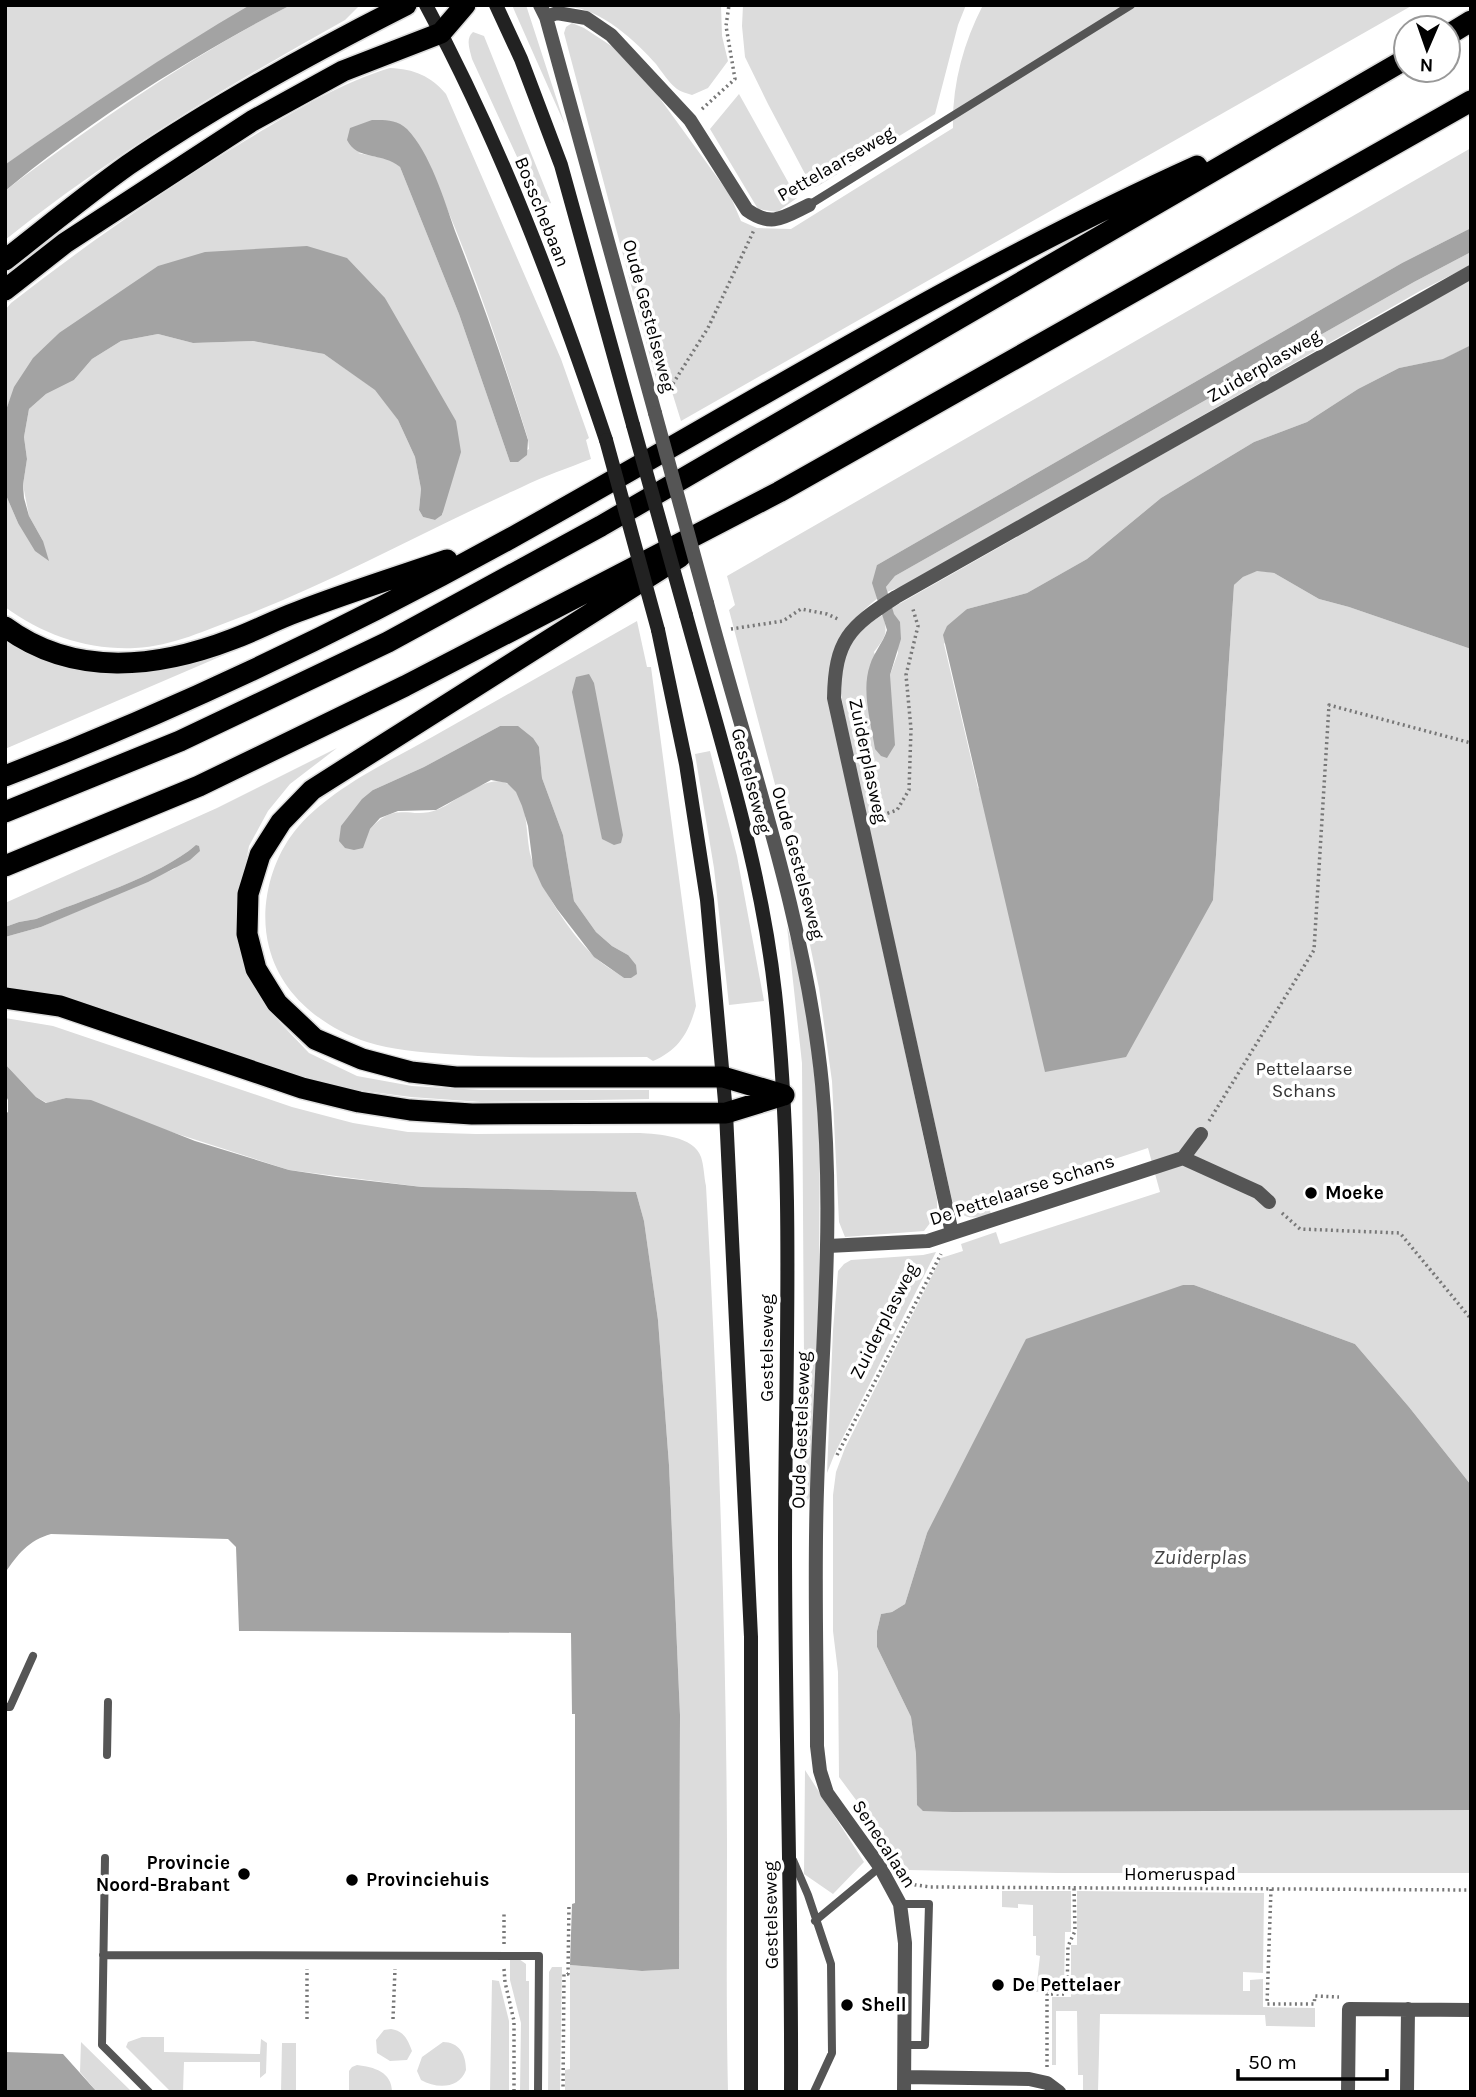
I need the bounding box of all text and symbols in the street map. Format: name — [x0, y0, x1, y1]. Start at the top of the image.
north arrow — [1392, 14, 1462, 84]
text: N — [1419, 54, 1434, 76]
street label: Pettelaarseweg — [774, 121, 899, 206]
street label: Bosschebaan — [510, 154, 574, 270]
street label: Oude Gestelseweg — [618, 237, 680, 395]
street label: Zuiderplasweg — [1203, 324, 1325, 407]
street label: Zuiderplasweg — [844, 696, 892, 826]
street label: Gestelseweg — [726, 726, 776, 836]
street label: Oude Gestelseweg — [767, 784, 829, 942]
park label: Pettelaarse Schans — [1255, 1058, 1353, 1102]
street label: De Pettelaarse Schans — [927, 1150, 1117, 1230]
place label: Moeke — [1325, 1182, 1384, 1204]
marker: Moeke — [1303, 1185, 1319, 1201]
street label: Zuiderplasweg — [845, 1259, 923, 1383]
street label: Gestelseweg — [756, 1294, 778, 1402]
street label: Oude Gestelseweg — [787, 1351, 815, 1509]
water label: Zuiderplas — [1153, 1545, 1247, 1569]
street label: Senecalaan — [847, 1796, 921, 1892]
place label: Provincie Noord-Brabant — [96, 1852, 230, 1896]
street label: Gestelseweg — [759, 1860, 783, 1969]
street label: Homeruspad — [1124, 1863, 1236, 1885]
marker: Provincie Noord-Brabant — [236, 1866, 252, 1882]
place label: Provinciehuis — [366, 1869, 490, 1891]
marker: Provinciehuis — [344, 1872, 360, 1888]
place label: De Pettelaer — [1012, 1974, 1121, 1996]
marker: De Pettelaer — [990, 1977, 1006, 1993]
place label: Shell — [861, 1994, 907, 2016]
marker: Shell — [839, 1997, 855, 2013]
scale bar — [1238, 2038, 1387, 2082]
text: 50 m — [1248, 2050, 1297, 2074]

